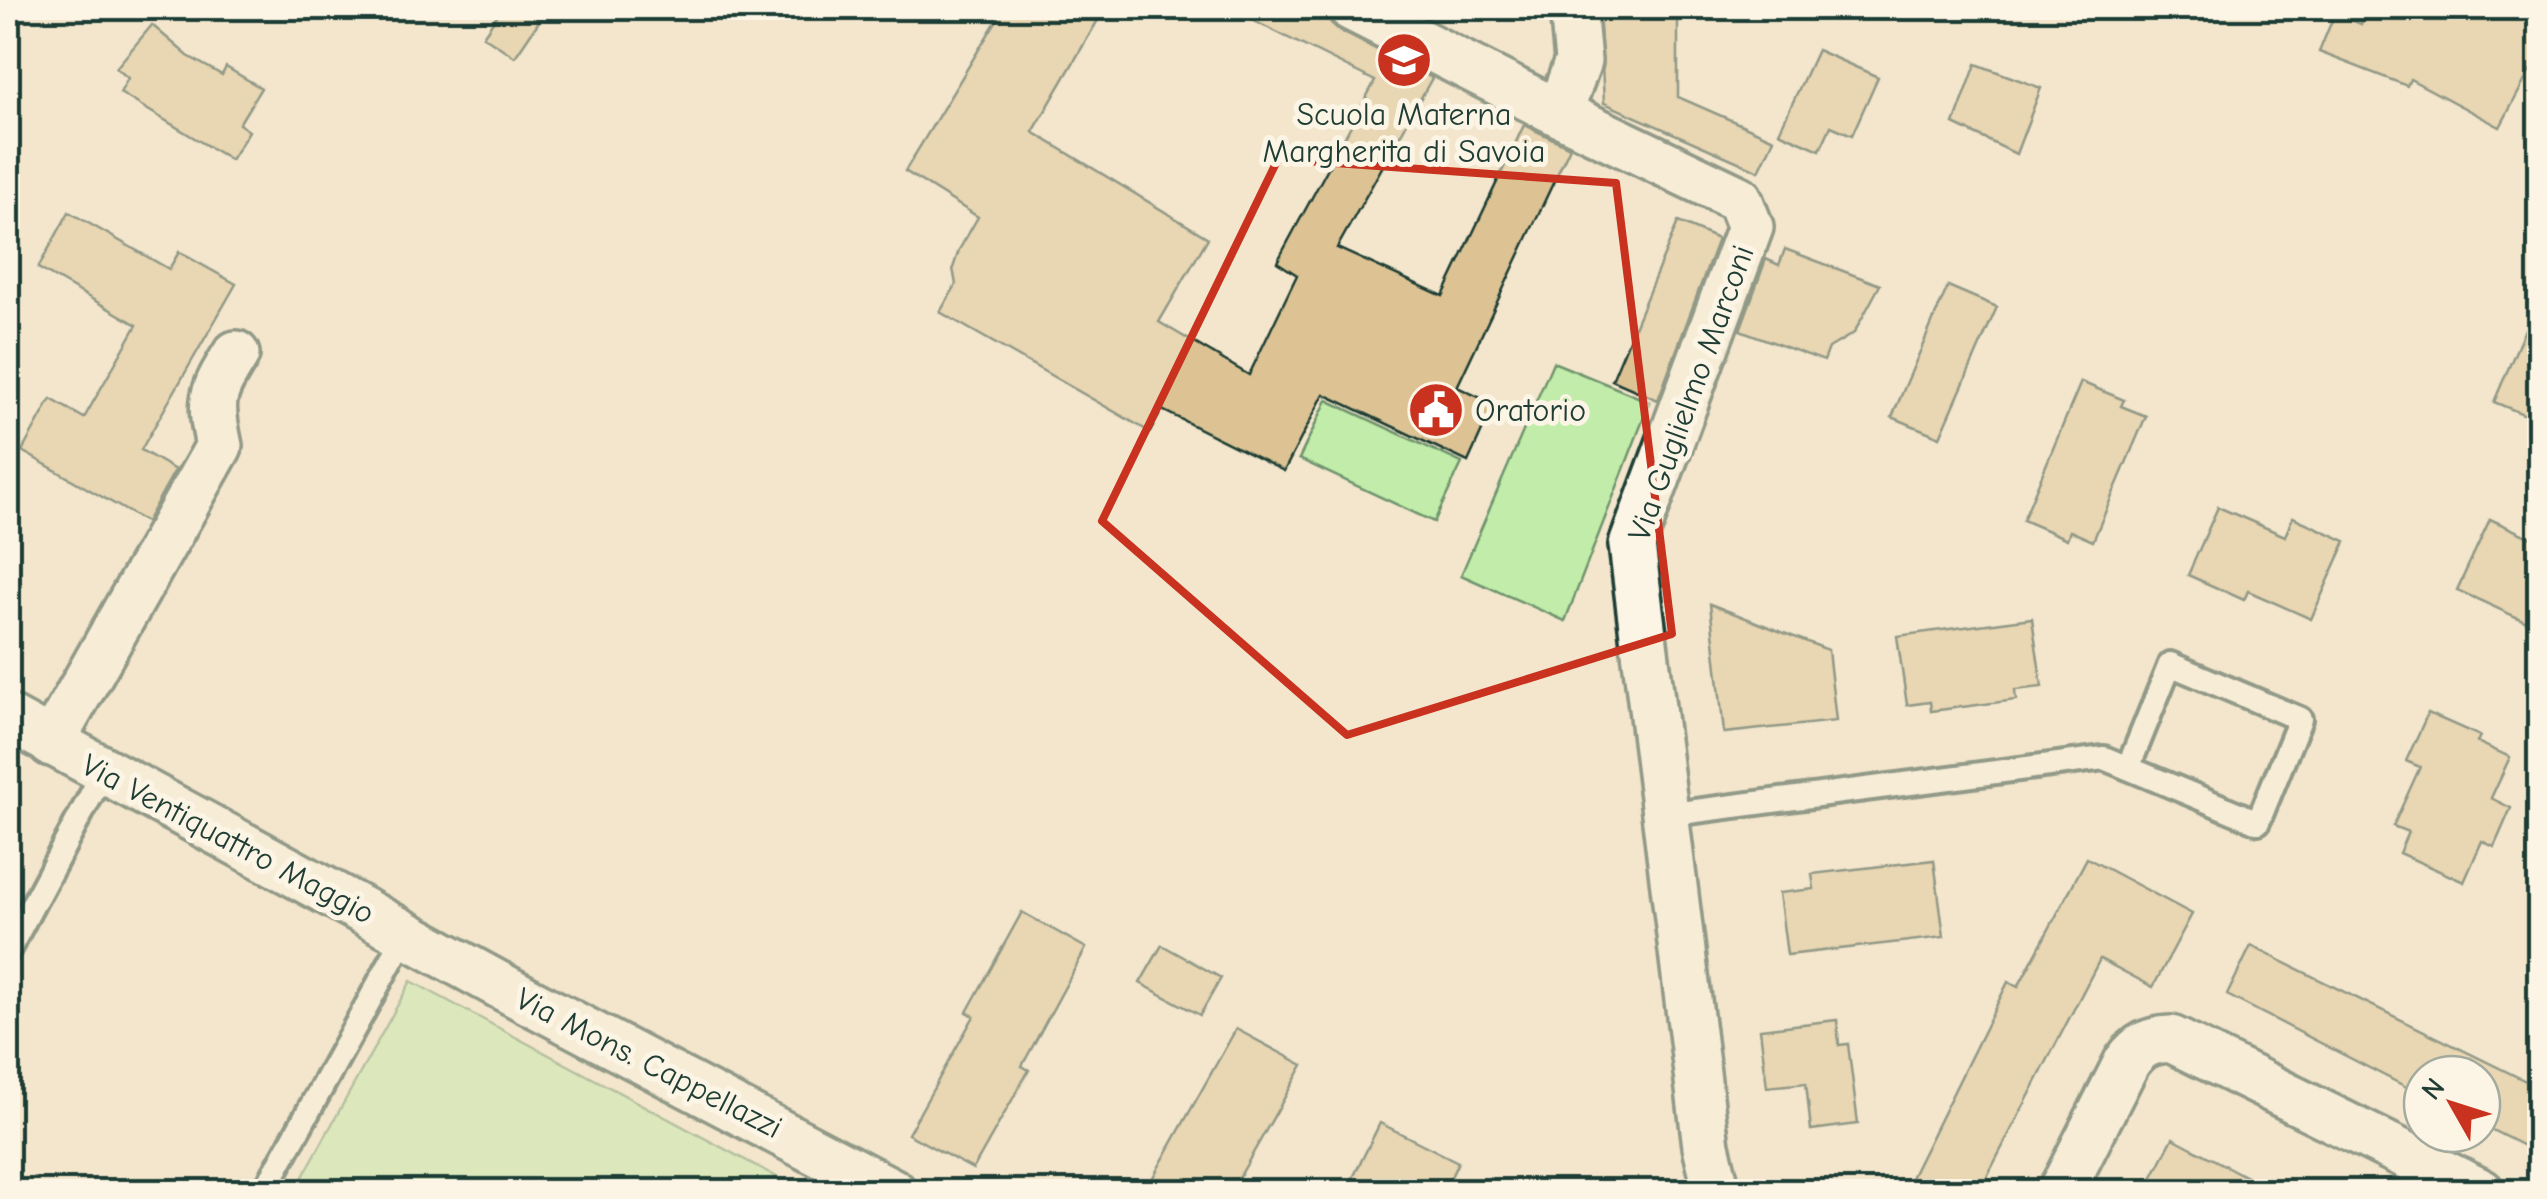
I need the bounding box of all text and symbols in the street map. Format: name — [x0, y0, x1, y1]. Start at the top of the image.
school or university icon: Scuola Materna Margherita di Savoia — [1374, 30, 1434, 90]
place label: Scuola Materna Margherita di Savoia — [1262, 96, 1546, 170]
street label: Via Guglielmo Marconi — [1620, 240, 1762, 546]
public building icon: Oratorio — [1406, 380, 1466, 440]
place label: Oratorio — [1475, 392, 1586, 429]
street label: Via Ventiquattro Maggio — [75, 746, 381, 932]
street label: Via Mons. Cappellazzi — [510, 980, 788, 1146]
north arrow — [2402, 1054, 2502, 1154]
text: N — [2415, 1072, 2452, 1106]

